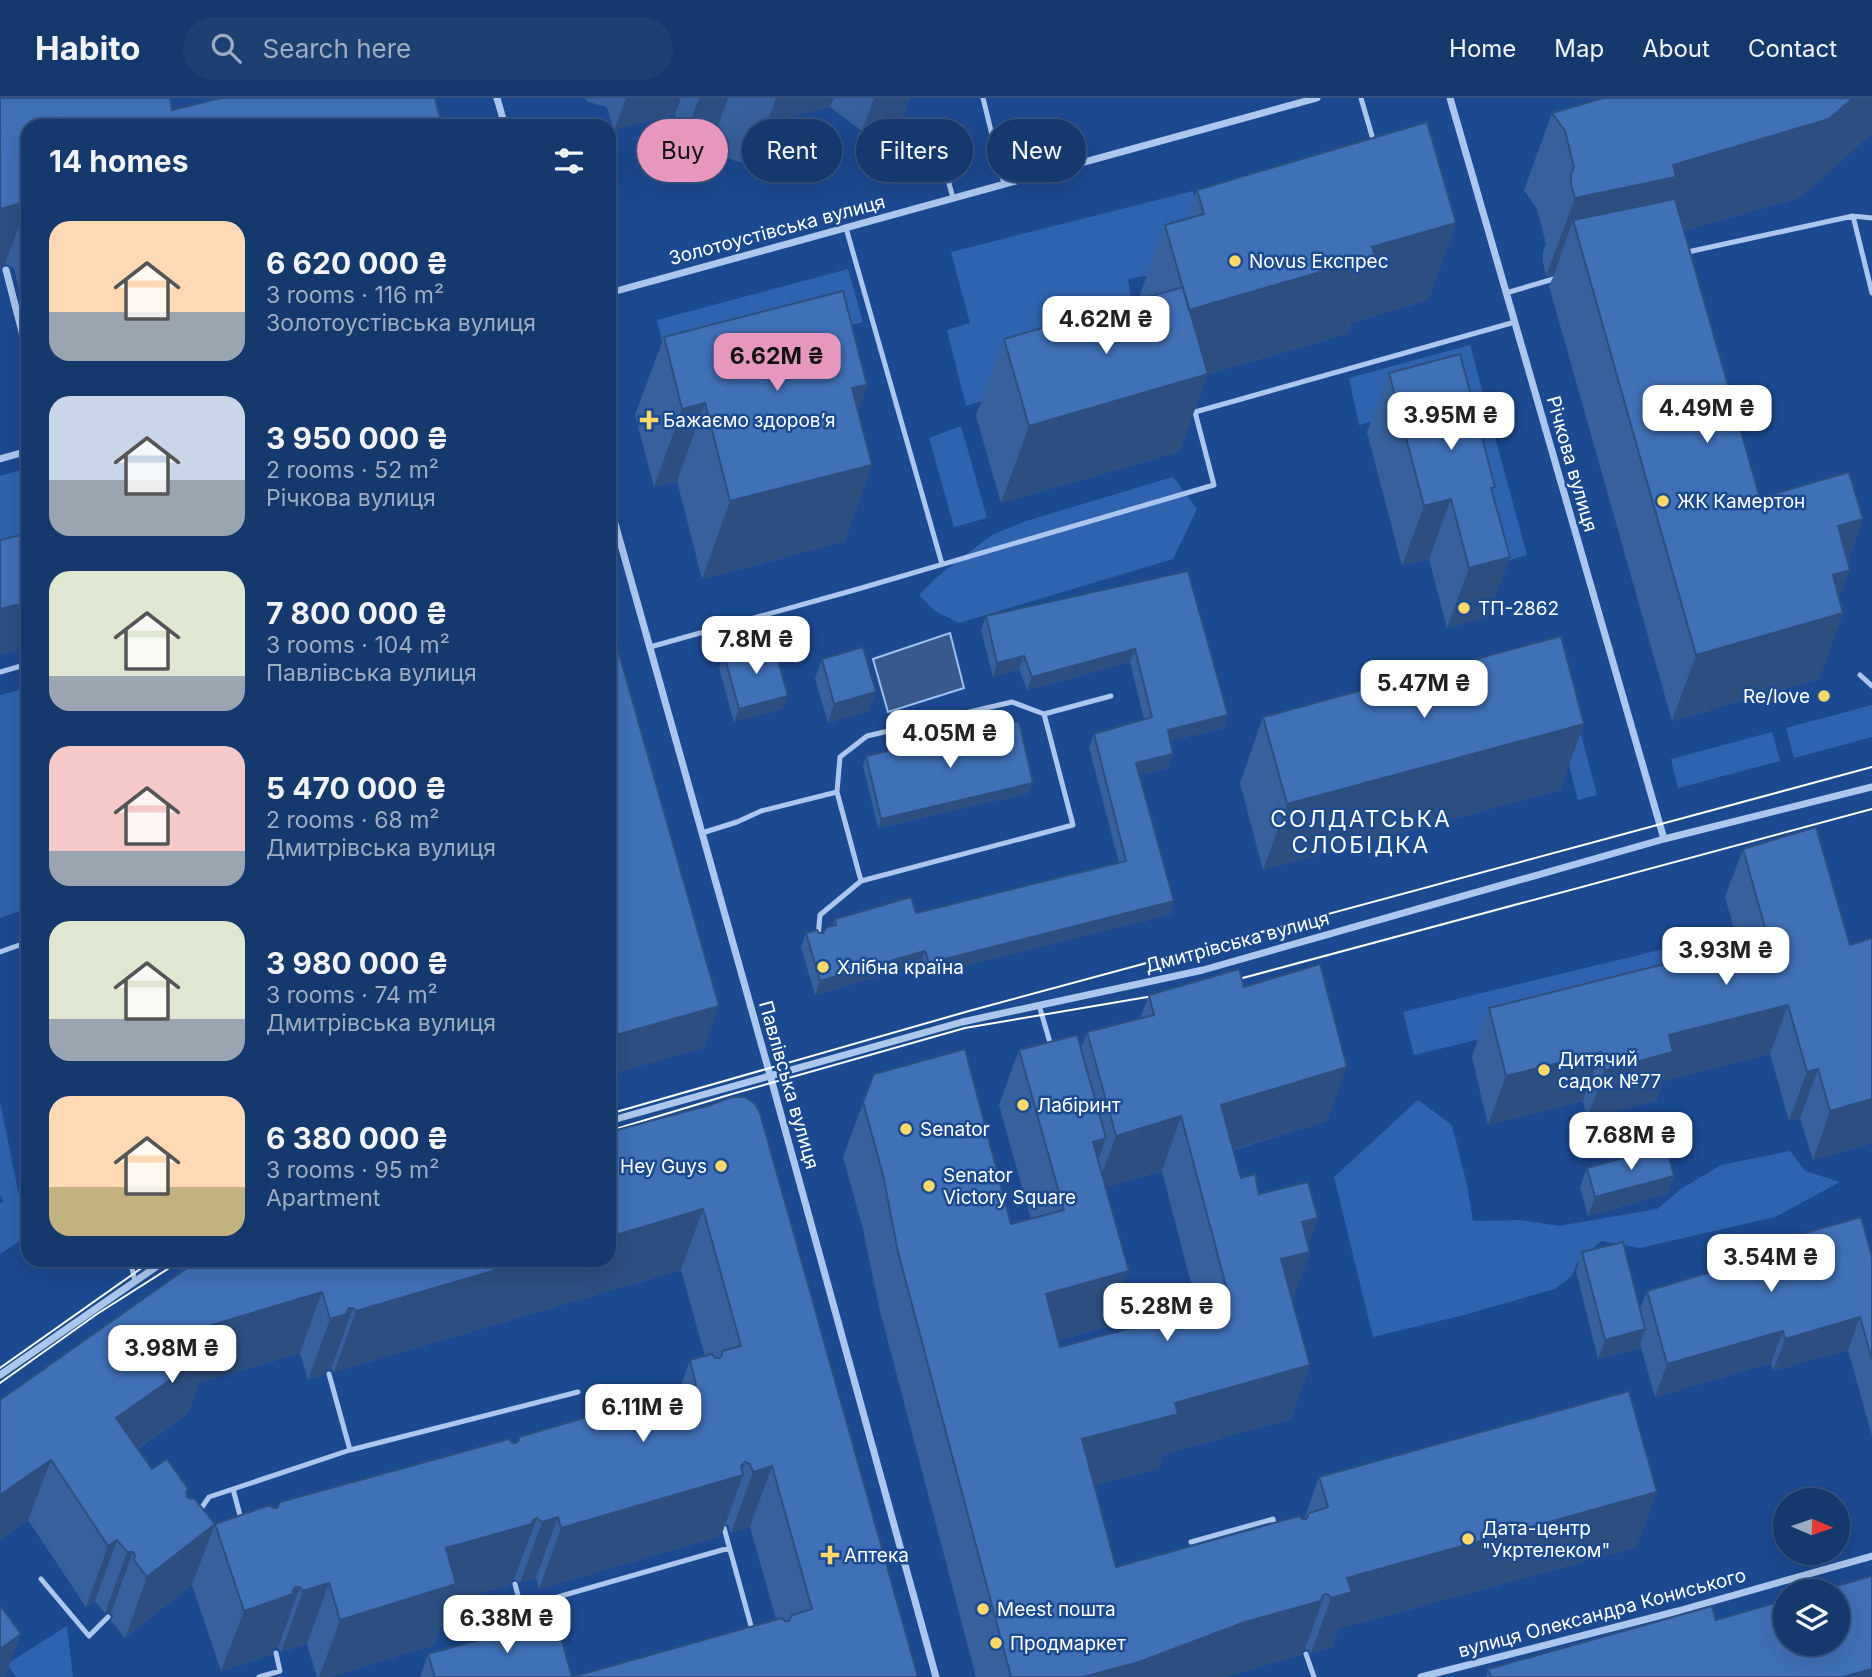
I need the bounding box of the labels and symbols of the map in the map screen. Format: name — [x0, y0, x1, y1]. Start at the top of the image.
street label: Золотоустівська вулиця — [666, 190, 888, 270]
place label: Novus Експрес — [1249, 250, 1389, 273]
marker: Novus Експрес — [1227, 253, 1243, 269]
pin: 4.62M ₴ — [1041, 296, 1171, 356]
pin: 6.62M ₴ — [712, 334, 842, 393]
pin: 4.49M ₴ — [1642, 386, 1772, 445]
pin: 3.95M ₴ — [1386, 392, 1516, 452]
street label: Річкова вулиця — [1542, 393, 1602, 535]
place label: Бажаємо здоровʼя — [663, 409, 835, 432]
marker: Бажаємо здоровʼя — [641, 412, 657, 428]
place label: ЖК Камертон — [1677, 490, 1805, 513]
marker: ЖК Камертон — [1655, 493, 1671, 509]
place label: ТП-2862 — [1478, 597, 1559, 620]
marker: ТП-2862 — [1456, 600, 1472, 616]
pin: 7.8M ₴ — [699, 616, 813, 676]
pin: 5.47M ₴ — [1359, 660, 1489, 720]
place label: Re/love — [1743, 685, 1810, 708]
marker: Re/love — [1816, 688, 1832, 704]
pin: 4.05M ₴ — [885, 710, 1015, 770]
district label: СОЛДАТСЬКА СЛОБІДКА — [1270, 805, 1452, 859]
street label: Дмитрівська вулиця — [1142, 906, 1332, 978]
pin: 3.93M ₴ — [1661, 928, 1791, 987]
place label: Хлібна країна — [837, 956, 964, 979]
marker: Хлібна країна — [815, 959, 831, 975]
street label: Павлівська вулиця — [754, 998, 824, 1172]
place label: Дитячий садок №77 — [1558, 1048, 1661, 1093]
marker: Дитячий садок №77 — [1536, 1062, 1552, 1078]
place label: Лабіринт — [1037, 1094, 1121, 1117]
marker: Лабіринт — [1015, 1097, 1031, 1113]
pin: 7.68M ₴ — [1566, 1112, 1696, 1172]
place label: Senator — [920, 1118, 990, 1141]
marker: Senator — [898, 1121, 914, 1137]
place label: Hey Guys — [620, 1155, 707, 1178]
marker: Hey Guys — [713, 1158, 729, 1174]
place label: Senator Victory Square — [943, 1164, 1076, 1209]
marker: Senator Victory Square — [921, 1178, 937, 1194]
pin: 3.54M ₴ — [1706, 1234, 1836, 1294]
pin: 5.28M ₴ — [1102, 1284, 1232, 1343]
pin: 3.98M ₴ — [107, 1326, 237, 1385]
pin: 6.11M ₴ — [578, 1384, 708, 1444]
north arrow — [1773, 1488, 1850, 1564]
place label: Дата-центр "Укртелеком" — [1482, 1517, 1610, 1562]
marker: Дата-центр "Укртелеком" — [1460, 1531, 1476, 1547]
place label: Аптека — [844, 1544, 909, 1567]
marker: Аптека — [822, 1547, 838, 1563]
street label: вулиця Олександра Кониського — [1456, 1563, 1748, 1663]
pin: 6.38M ₴ — [442, 1596, 572, 1655]
place label: Meest пошта — [997, 1598, 1116, 1621]
marker: Meest пошта — [975, 1601, 991, 1617]
place label: Продмаркет — [1010, 1632, 1126, 1655]
marker: Продмаркет — [988, 1635, 1004, 1651]

